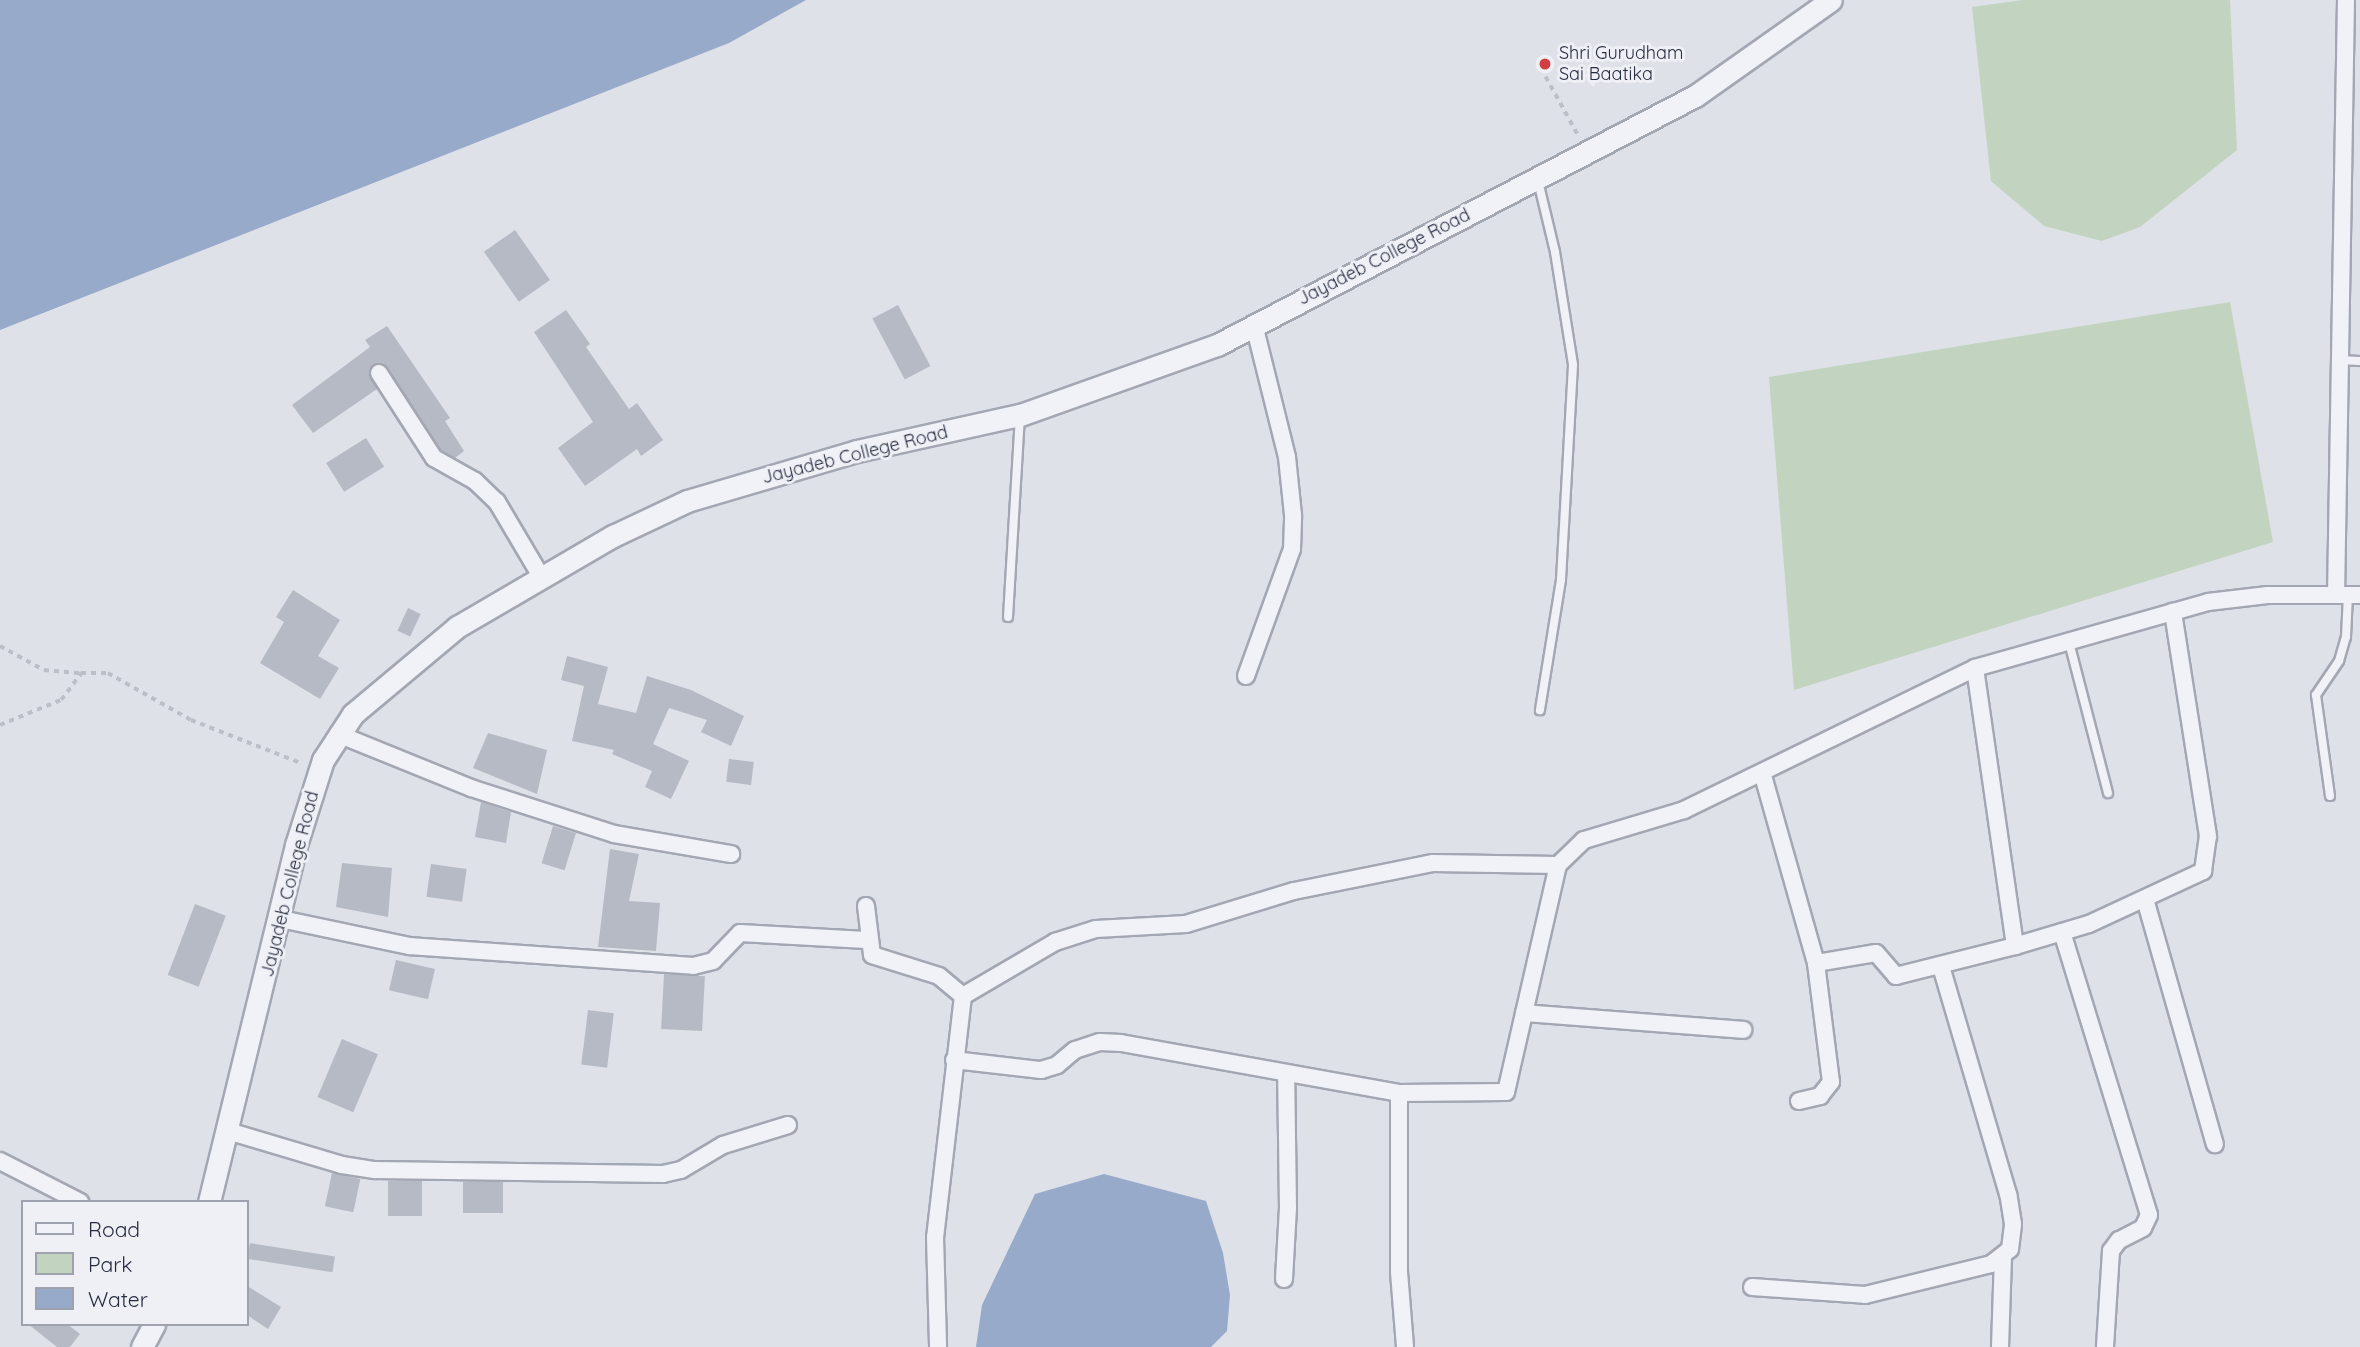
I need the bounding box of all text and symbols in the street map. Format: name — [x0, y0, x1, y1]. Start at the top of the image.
place label: Shri Gurudham Sai Baatika — [1559, 43, 1683, 86]
marker: Shri Gurudham Sai Baatika — [1537, 56, 1553, 72]
street label: Jayadeb College Road — [1294, 204, 1474, 310]
street label: Jayadeb College Road — [760, 421, 950, 489]
street label: Jayadeb College Road — [256, 789, 324, 979]
legend — [21, 1200, 248, 1326]
text: Road — [88, 1216, 140, 1242]
text: Park — [88, 1251, 132, 1277]
text: Water — [88, 1286, 148, 1312]

